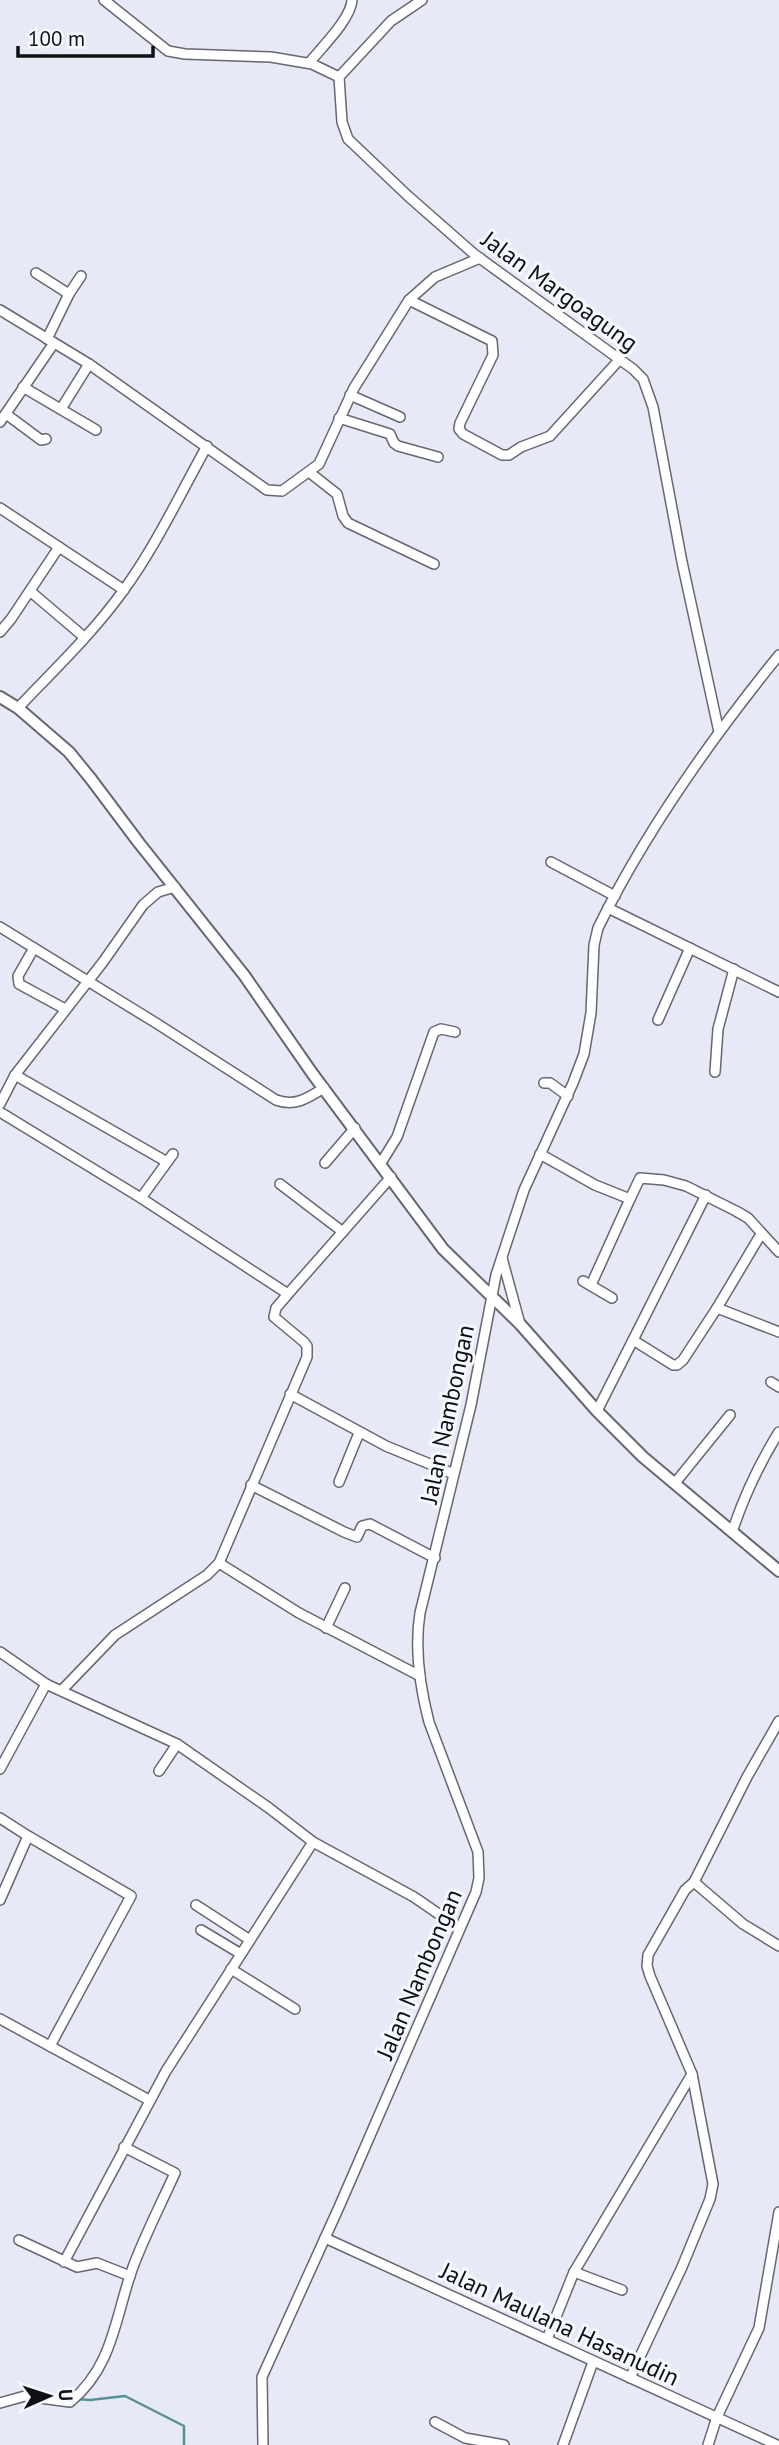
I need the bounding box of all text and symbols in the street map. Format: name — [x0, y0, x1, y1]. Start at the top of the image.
scale bar — [18, 14, 152, 58]
text: 100 m — [28, 25, 85, 52]
street label: Jalan Margoagung — [475, 223, 644, 358]
street label: Jalan Nambongan — [413, 1322, 481, 1507]
street label: Jalan Nambongan — [369, 1884, 469, 2065]
street label: Jalan Maulana Hasanudin — [435, 2255, 684, 2393]
north arrow — [14, 2361, 84, 2431]
text: U — [54, 2389, 78, 2402]

